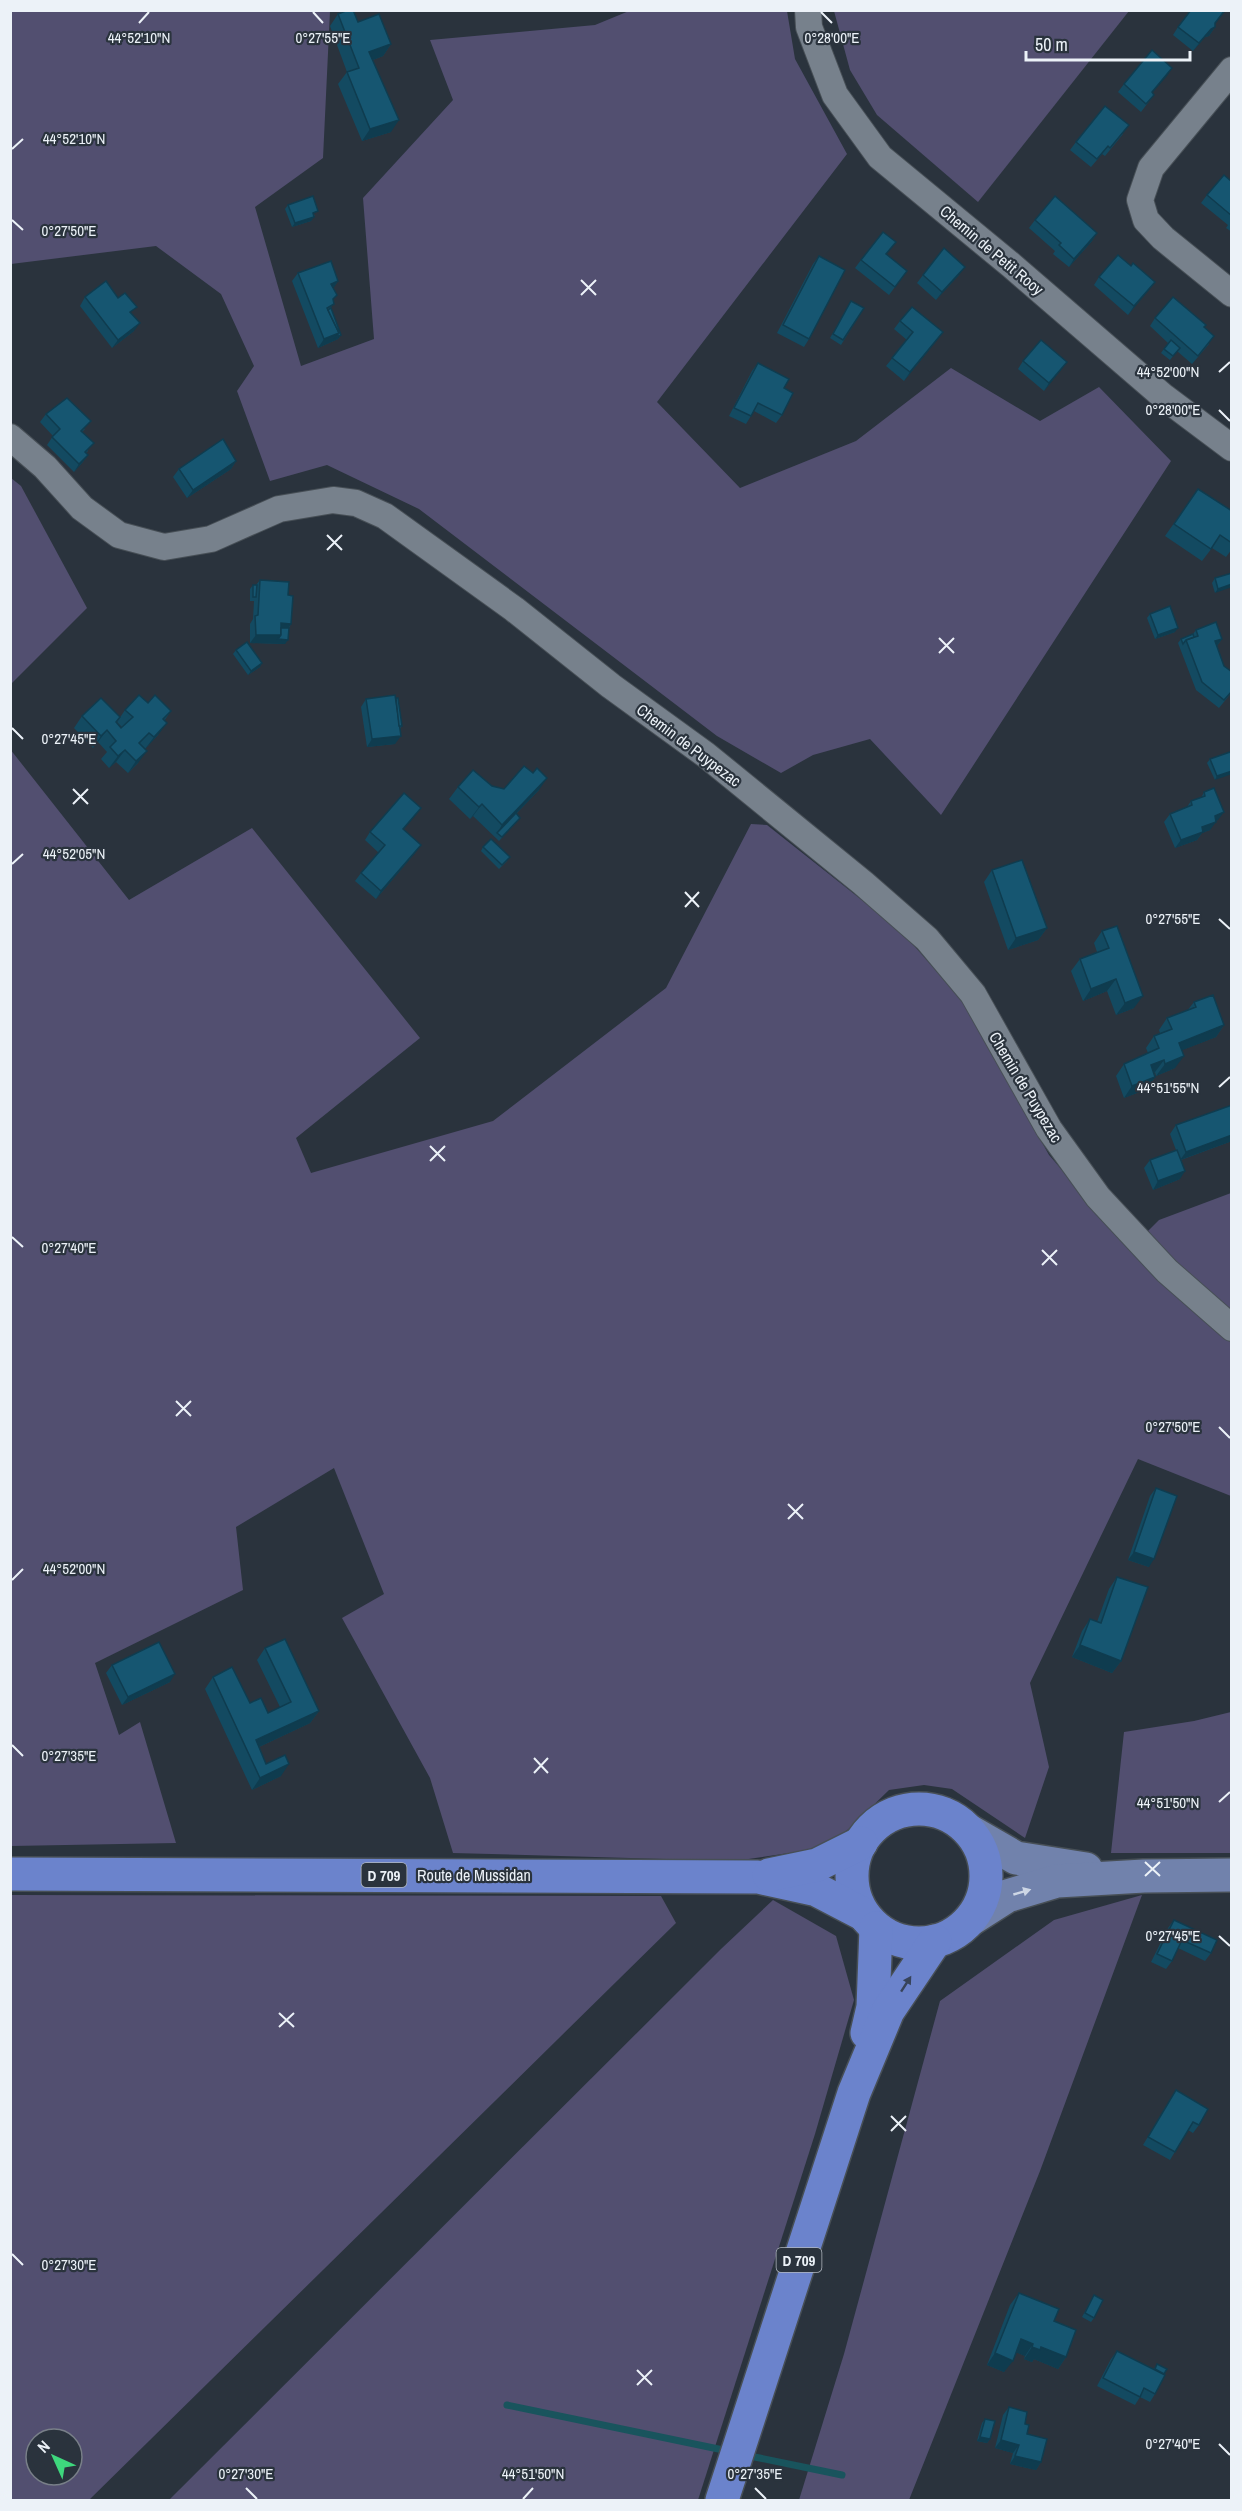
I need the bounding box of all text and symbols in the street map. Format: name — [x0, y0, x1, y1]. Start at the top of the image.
scale bar — [1026, 24, 1190, 62]
text: 44°52'10"N — [108, 27, 170, 48]
text: 0°27'55"E — [295, 27, 351, 48]
text: 0°28'00"E — [804, 27, 860, 48]
text: 50 m — [1035, 32, 1068, 57]
text: 44°52'10"N — [43, 128, 105, 149]
street label: Chemin de Petit Rooy — [935, 200, 1049, 300]
text: 0°27'50"E — [41, 220, 97, 241]
text: 44°52'00"N — [1137, 361, 1199, 382]
text: 0°28'00"E — [1145, 399, 1201, 420]
street label: Chemin de Puypezac — [632, 698, 746, 792]
text: 0°27'45"E — [41, 728, 97, 749]
text: 44°52'05"N — [43, 843, 105, 864]
text: 0°27'55"E — [1145, 908, 1201, 929]
street label: Chemin de Puypezac — [984, 1028, 1068, 1147]
text: 44°51'55"N — [1137, 1077, 1199, 1098]
text: 0°27'40"E — [41, 1237, 97, 1258]
text: 0°27'50"E — [1145, 1416, 1201, 1437]
text: 44°52'00"N — [43, 1558, 105, 1579]
text: 0°27'35"E — [41, 1745, 97, 1766]
text: 44°51'50"N — [1137, 1792, 1199, 1813]
road number: D 709 — [362, 1863, 406, 1887]
street label: Route de Mussidan — [417, 1864, 531, 1886]
one-way arrow — [1013, 1887, 1031, 1896]
text: 0°27'45"E — [1145, 1925, 1201, 1946]
one-way arrow — [900, 1977, 912, 1993]
road number: D 709 — [776, 2248, 822, 2272]
text: 0°27'30"E — [41, 2254, 97, 2275]
north arrow — [24, 2427, 84, 2487]
text: 0°27'40"E — [1145, 2433, 1201, 2454]
text: N — [32, 2435, 55, 2458]
text: 0°27'30"E — [218, 2463, 274, 2484]
text: 44°51'50"N — [502, 2463, 564, 2484]
text: 0°27'35"E — [727, 2463, 783, 2484]

